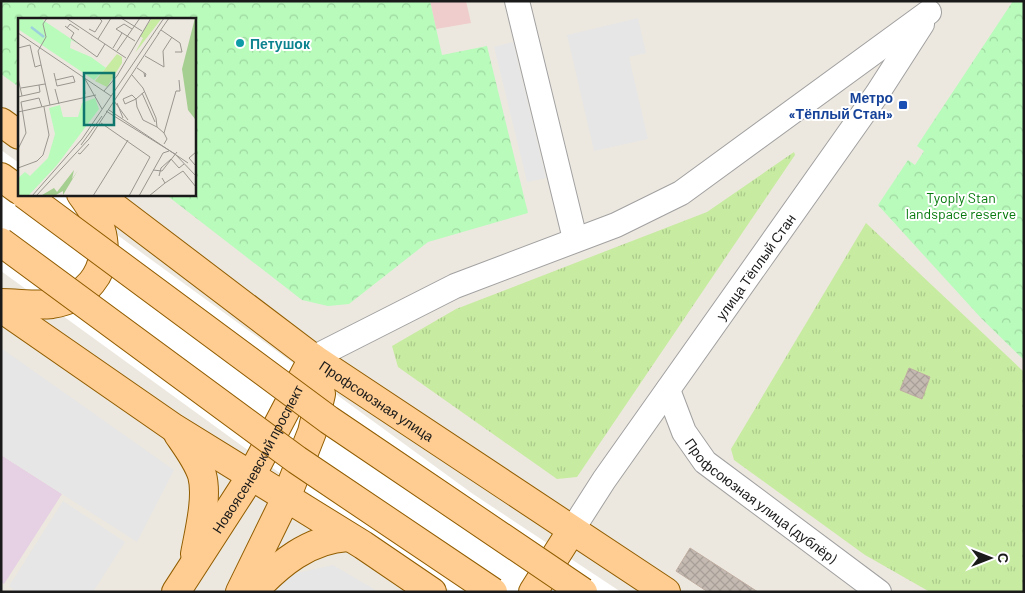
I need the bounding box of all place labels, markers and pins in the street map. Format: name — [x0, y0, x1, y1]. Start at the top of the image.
place label: Петушок — [250, 35, 311, 52]
marker: Петушок — [234, 37, 246, 49]
place label: Метро «Тёплый Стан» — [788, 89, 893, 122]
marker: Метро «Тёплый Стан» — [897, 99, 909, 111]

